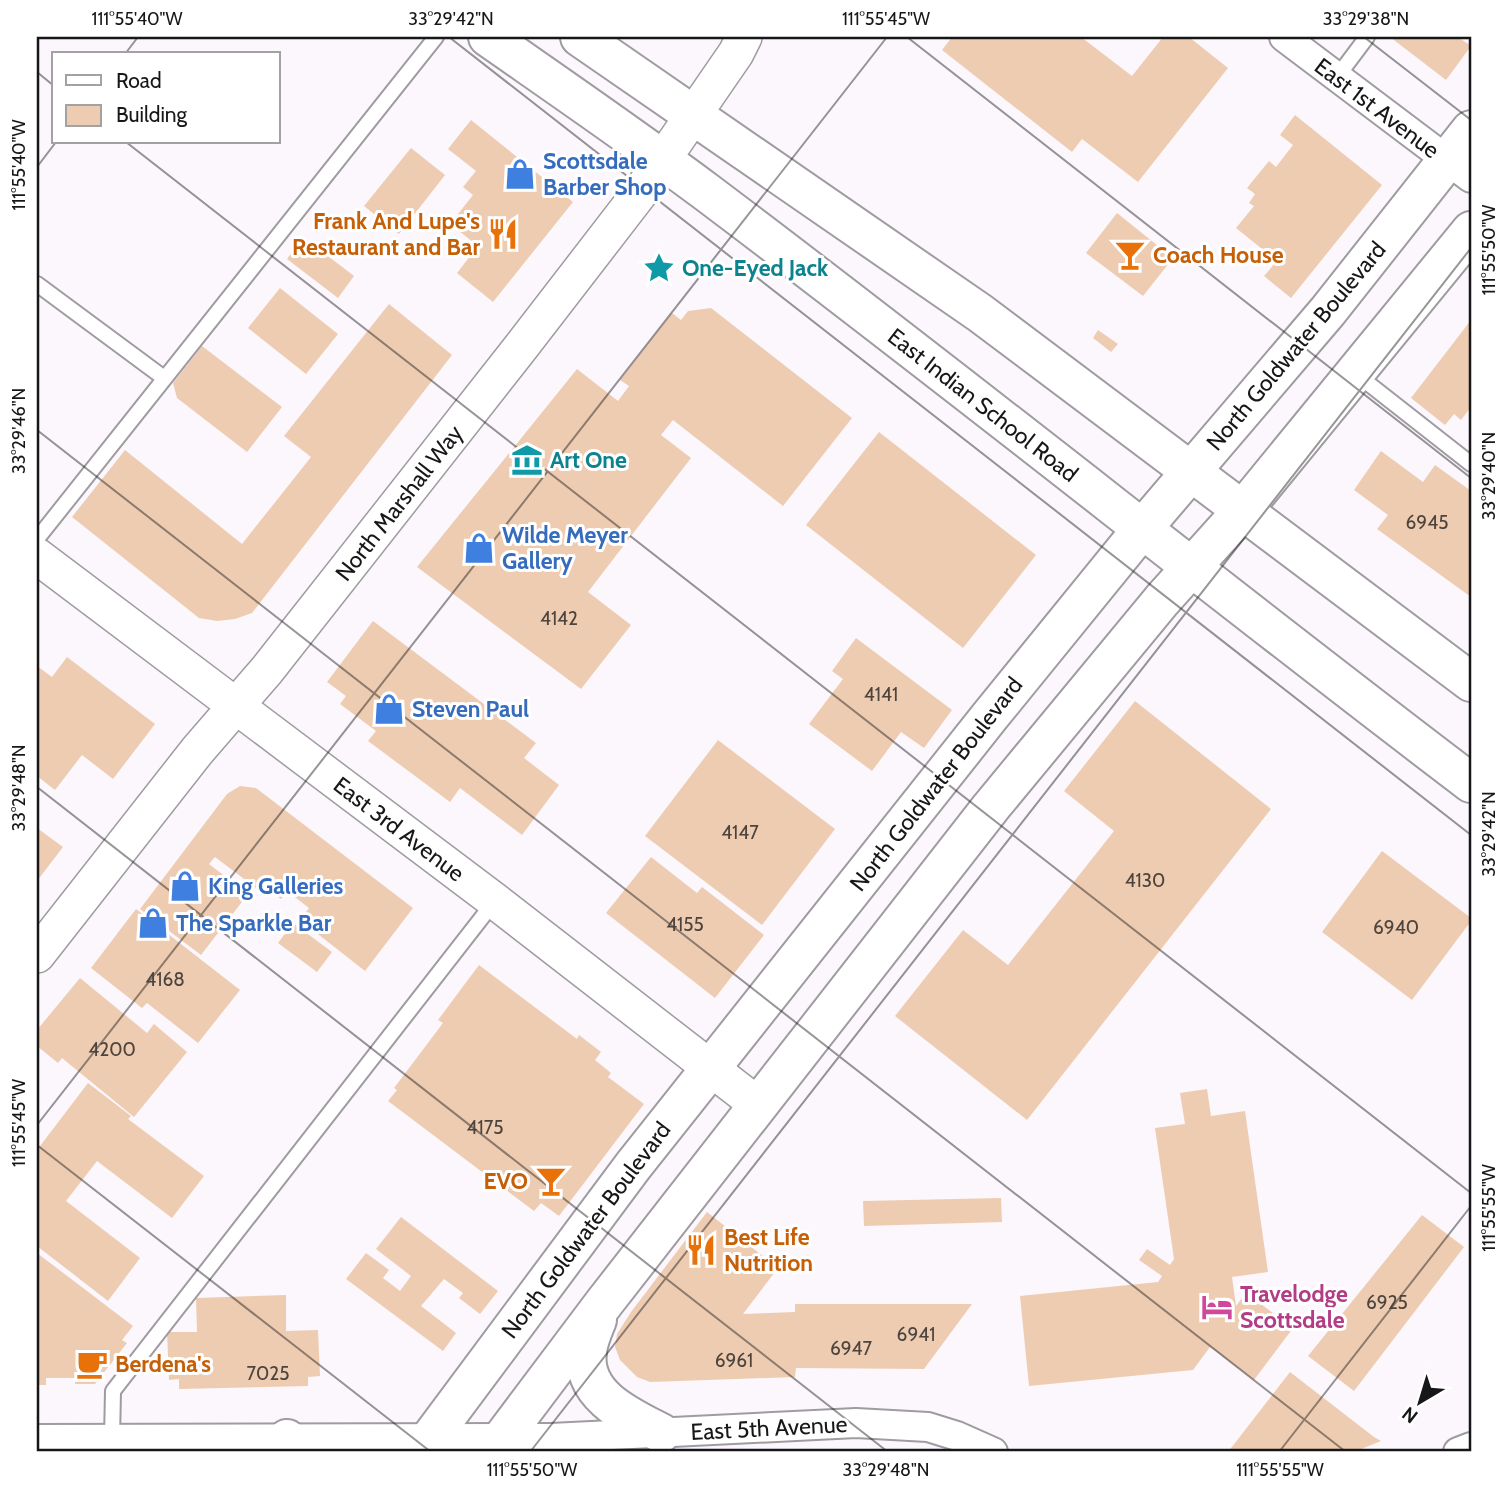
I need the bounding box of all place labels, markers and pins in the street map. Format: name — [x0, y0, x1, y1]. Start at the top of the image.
place label: Scottsdale Barber Shop — [543, 147, 666, 201]
shop icon: Scottsdale Barber Shop — [503, 157, 537, 191]
place label: Frank And Lupe's Restaurant and Bar — [292, 207, 480, 261]
restaurant icon: Frank And Lupe's Restaurant and Bar — [486, 217, 520, 251]
bar icon: Coach House — [1113, 238, 1147, 272]
place label: Coach House — [1153, 241, 1284, 269]
place icon: One-Eyed Jack — [642, 251, 676, 285]
place label: One-Eyed Jack — [682, 254, 829, 282]
museum icon: Art One — [510, 443, 544, 477]
place label: Art One — [550, 446, 627, 474]
place label: Wilde Meyer Gallery — [502, 521, 628, 575]
shop icon: Wilde Meyer Gallery — [462, 531, 496, 565]
shop icon: Steven Paul — [372, 692, 406, 726]
place label: Steven Paul — [412, 695, 529, 723]
shop icon: King Galleries — [168, 869, 202, 903]
place label: King Galleries — [208, 872, 343, 900]
shop icon: The Sparkle Bar — [136, 906, 170, 940]
place label: The Sparkle Bar — [176, 909, 332, 937]
bar icon: EVO — [534, 1164, 568, 1198]
place label: EVO — [483, 1167, 528, 1195]
place label: Best Life Nutrition — [724, 1223, 813, 1277]
restaurant icon: Best Life Nutrition — [684, 1233, 718, 1267]
place label: Travelodge Scottsdale — [1240, 1280, 1348, 1334]
hotel icon: Travelodge Scottsdale — [1200, 1290, 1234, 1324]
cafe icon: Berdena's — [75, 1347, 109, 1381]
place label: Berdena's — [115, 1350, 211, 1378]

